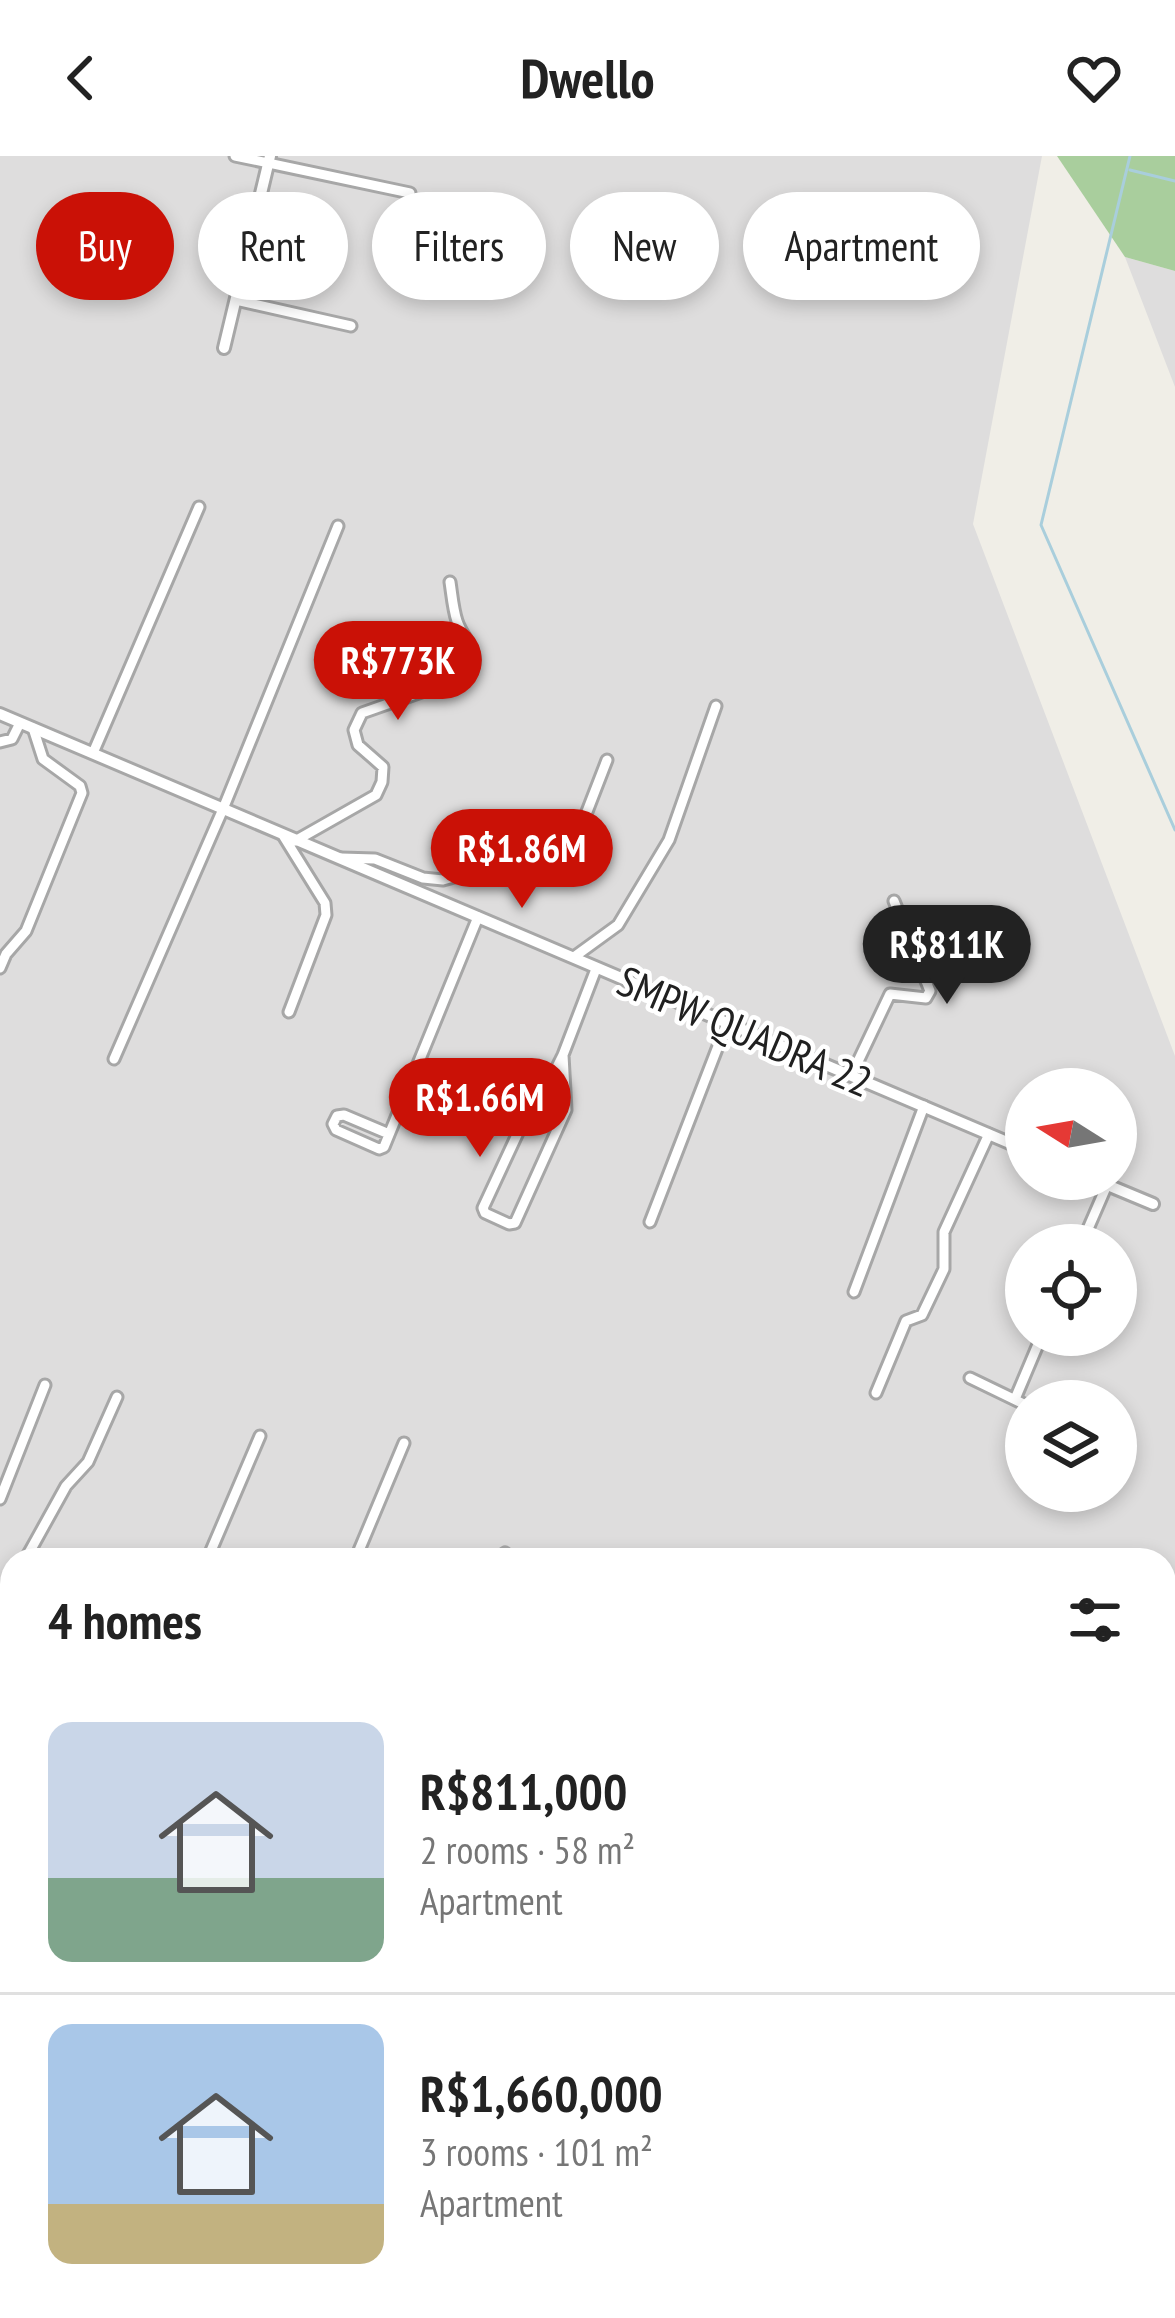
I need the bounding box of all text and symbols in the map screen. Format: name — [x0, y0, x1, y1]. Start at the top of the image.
text: Dwello — [520, 43, 655, 113]
icon: back — [48, 45, 114, 111]
icon: heart — [1061, 45, 1127, 111]
chip: Buy — [36, 192, 174, 300]
chip: Rent — [198, 192, 348, 300]
chip: Filters — [372, 192, 546, 300]
chip: New — [570, 192, 719, 300]
chip: Apartment — [743, 192, 980, 300]
pin: R$773K — [300, 621, 496, 723]
text: R$773K — [341, 634, 455, 685]
pin: R$1.86M — [411, 809, 633, 911]
text: R$1.86M — [458, 822, 586, 873]
pin: R$811K — [849, 905, 1045, 1007]
text: R$811K — [890, 918, 1004, 969]
street label: SMPW QUADRA 22 — [609, 953, 881, 1109]
pin: R$1.66M — [369, 1058, 591, 1160]
north arrow — [1005, 1068, 1137, 1200]
map controls — [1005, 1068, 1137, 1512]
text: R$1.66M — [416, 1071, 544, 1122]
button: locate — [1005, 1224, 1137, 1356]
button: layers — [1005, 1380, 1137, 1512]
text: 4 homes — [48, 1587, 202, 1653]
icon: filters — [1062, 1587, 1128, 1653]
text: R$811,000 — [420, 1758, 627, 1824]
icon: home — [144, 1770, 288, 1914]
text: 2 rooms · 58 m² — [420, 1824, 635, 1875]
text: Apartment — [420, 1875, 563, 1926]
text: R$1,660,000 — [420, 2060, 663, 2126]
icon: home — [144, 2072, 288, 2216]
text: 3 rooms · 101 m² — [420, 2126, 653, 2177]
text: Apartment — [420, 2177, 563, 2228]

